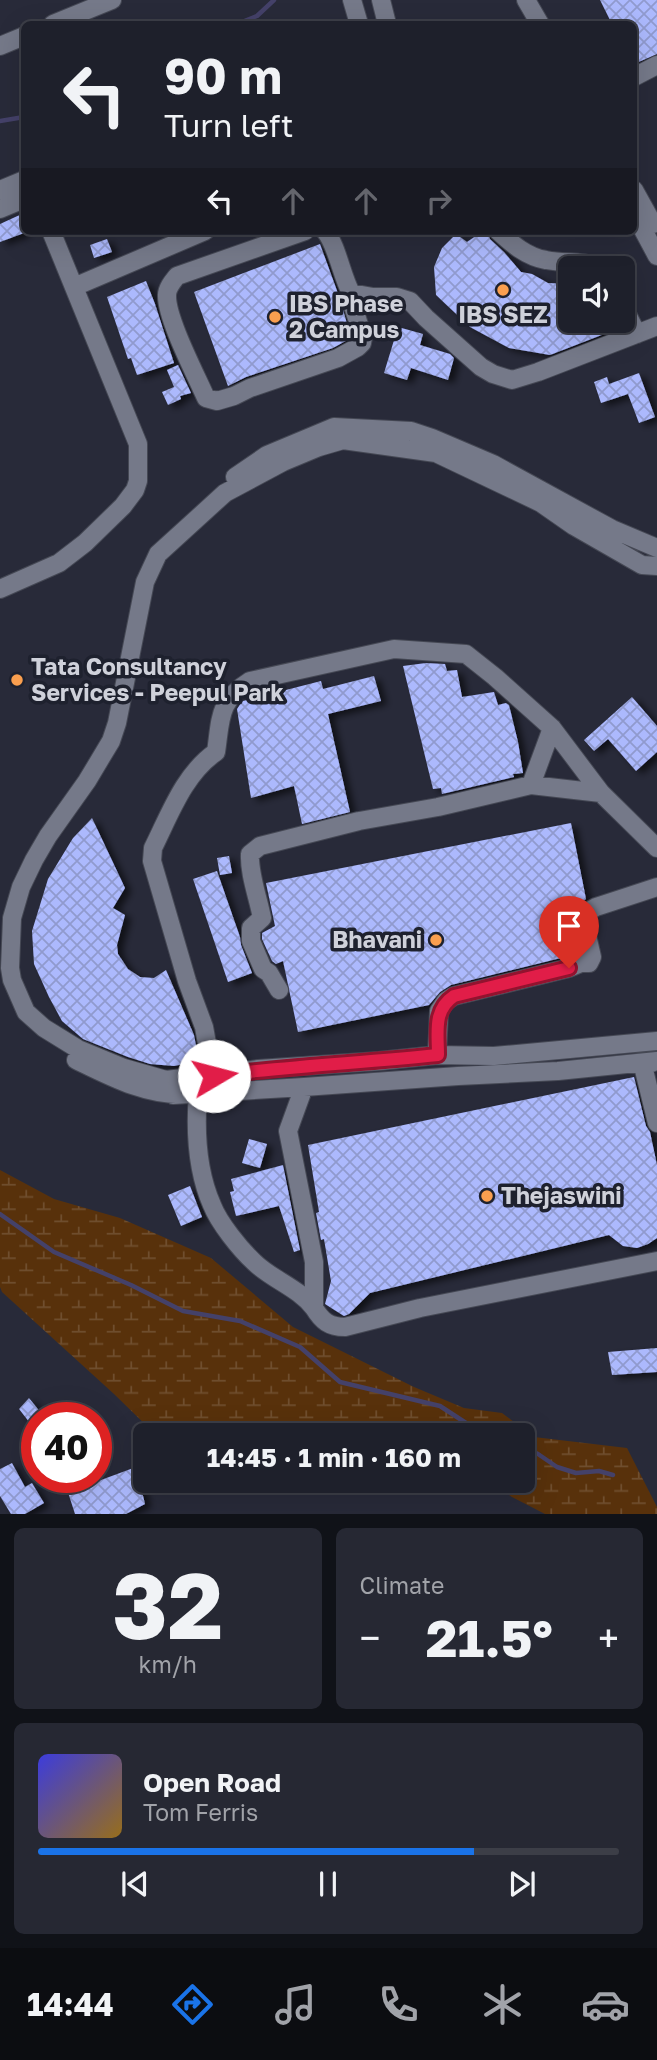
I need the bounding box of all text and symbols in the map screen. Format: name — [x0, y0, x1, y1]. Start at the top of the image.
text: 90 m — [164, 46, 282, 105]
icon: left — [49, 49, 140, 140]
text: Turn left — [164, 106, 293, 144]
icon: left — [201, 182, 239, 220]
icon: ahead — [274, 182, 312, 220]
icon: ahead — [347, 182, 385, 220]
icon: right — [420, 182, 458, 220]
map controls — [558, 256, 635, 333]
button: sound — [558, 256, 635, 333]
marker: IBS SEZ — [495, 282, 511, 298]
place label: IBS Phase 2 Campus — [289, 289, 403, 343]
place label: IBS SEZ — [458, 300, 548, 328]
marker: IBS Phase 2 Campus — [267, 309, 283, 325]
place label: Tata Consultancy Services - Peepul Park — [31, 652, 285, 706]
marker: Tata Consultancy Services - Peepul Park — [9, 672, 25, 688]
pin — [539, 896, 599, 968]
icon: arrive — [550, 907, 588, 945]
place label: Bhavani — [332, 925, 422, 953]
marker: Bhavani — [428, 932, 444, 948]
position arrow — [177, 1039, 251, 1113]
place label: Thejaswini — [501, 1181, 621, 1209]
marker: Thejaswini — [479, 1188, 495, 1204]
speed limit sign: 40 — [21, 1402, 112, 1493]
text: 14:45 · 1 min · 160 m — [207, 1442, 461, 1473]
text: 32 — [112, 1550, 223, 1659]
text: Climate — [360, 1571, 444, 1599]
text: 21.5° — [426, 1606, 553, 1668]
text: − — [360, 1615, 380, 1660]
text: + — [598, 1615, 619, 1660]
text: km/h — [138, 1650, 197, 1678]
text: Open Road — [143, 1767, 281, 1798]
text: Tom Ferris — [143, 1798, 258, 1826]
icon: previous — [116, 1865, 154, 1903]
icon: pause — [309, 1865, 347, 1903]
icon: next — [503, 1865, 541, 1903]
icon: directions — [168, 1980, 217, 2029]
icon: music — [271, 1980, 320, 2029]
icon: phone — [374, 1980, 423, 2029]
icon: climate — [478, 1980, 527, 2029]
icon: car — [581, 1980, 630, 2029]
text: 14:44 — [27, 1985, 114, 2023]

